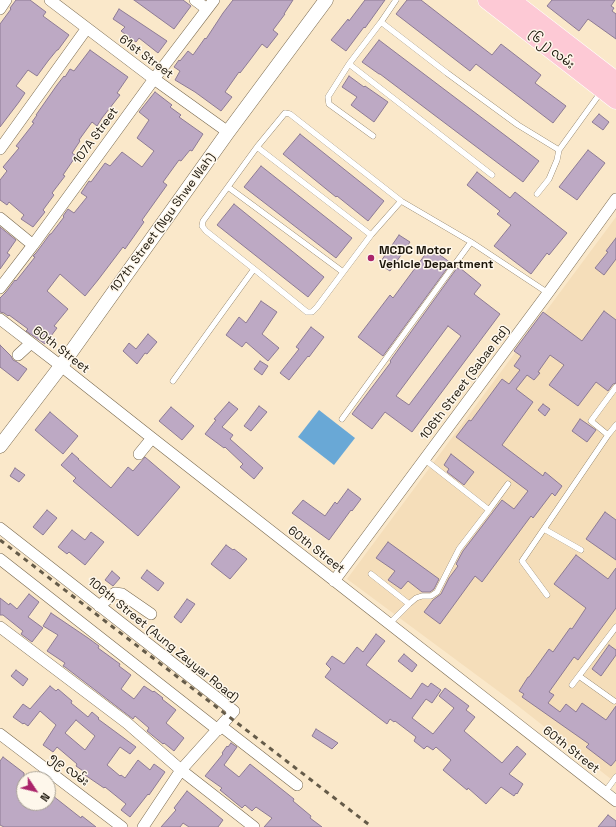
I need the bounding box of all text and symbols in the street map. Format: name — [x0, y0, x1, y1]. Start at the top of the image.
street label: (၆၂) လမ်း — [525, 27, 577, 73]
street label: 61st Street — [116, 32, 176, 82]
street label: 107A Street — [71, 105, 121, 167]
street label: 107th Street (Ngu Shwe Wah) — [107, 150, 219, 296]
place label: MCDC Motor Vehicle Department — [379, 244, 493, 272]
marker: MCDC Motor Vehicle Department — [366, 253, 376, 263]
street label: 60th Street — [30, 323, 92, 377]
street label: 106th Street (Sabae Rd) — [417, 323, 513, 443]
street label: 60th Street — [285, 523, 347, 577]
street label: 106th Street (Aung Zayyar Road) — [85, 575, 241, 705]
street label: 60th Street — [540, 723, 602, 777]
street label: ၅၉ လမ်း — [46, 751, 92, 789]
north arrow — [16, 771, 56, 811]
text: N — [37, 790, 53, 804]

